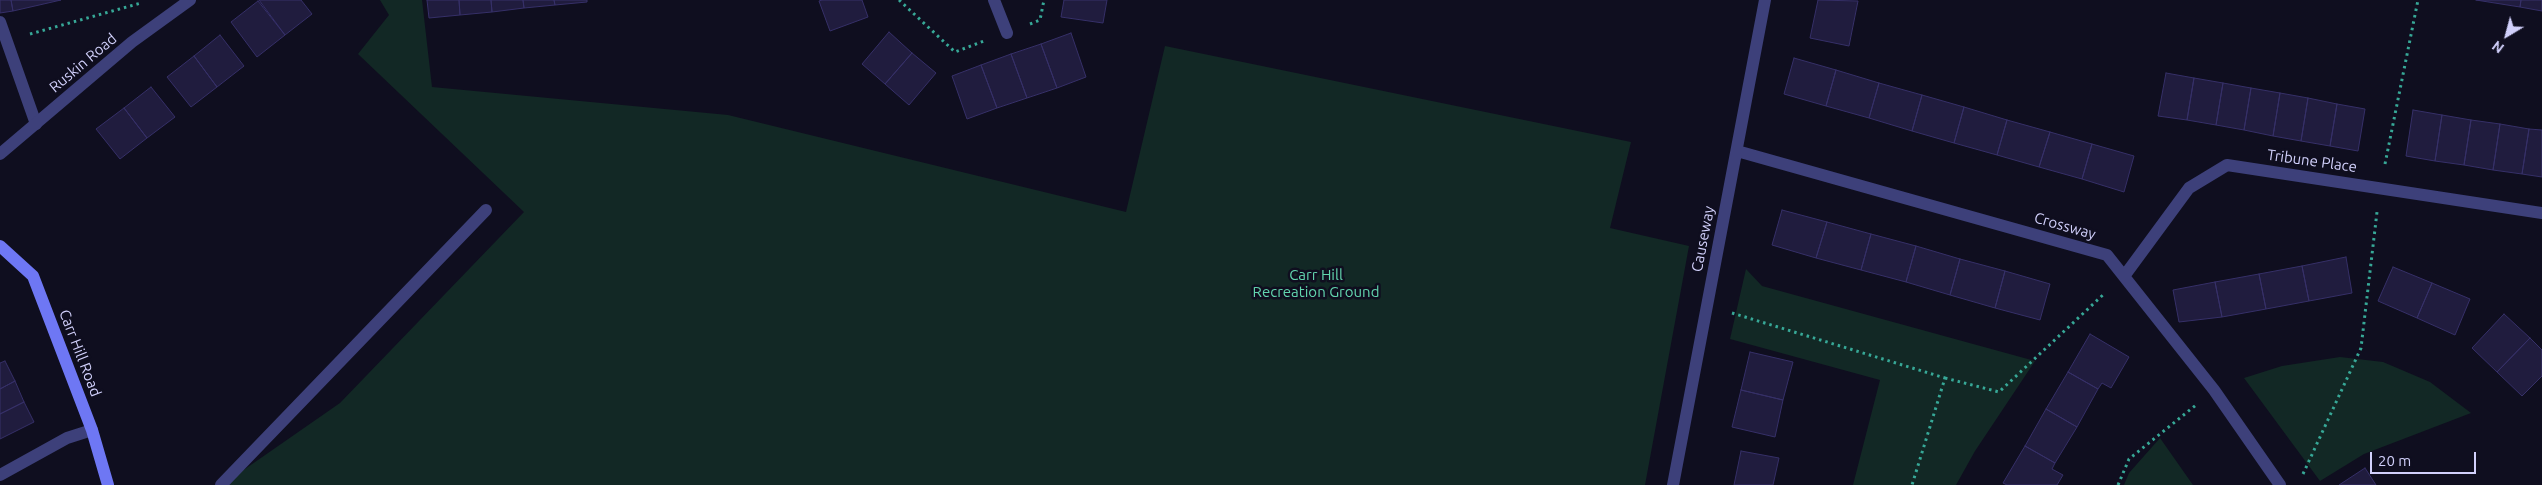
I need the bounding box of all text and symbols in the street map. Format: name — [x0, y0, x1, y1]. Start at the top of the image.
north arrow — [2482, 10, 2532, 60]
street label: Ruskin Road — [46, 30, 120, 96]
text: N — [2489, 37, 2507, 57]
street label: Tribune Place — [2266, 146, 2358, 176]
street label: Causeway — [1688, 204, 1718, 274]
street label: Crossway — [2032, 209, 2098, 243]
park label: Carr Hill Recreation Ground — [1253, 266, 1379, 301]
street label: Carr Hill Road — [55, 307, 105, 399]
scale bar — [2372, 442, 2478, 474]
text: 20 m — [2378, 452, 2411, 469]

